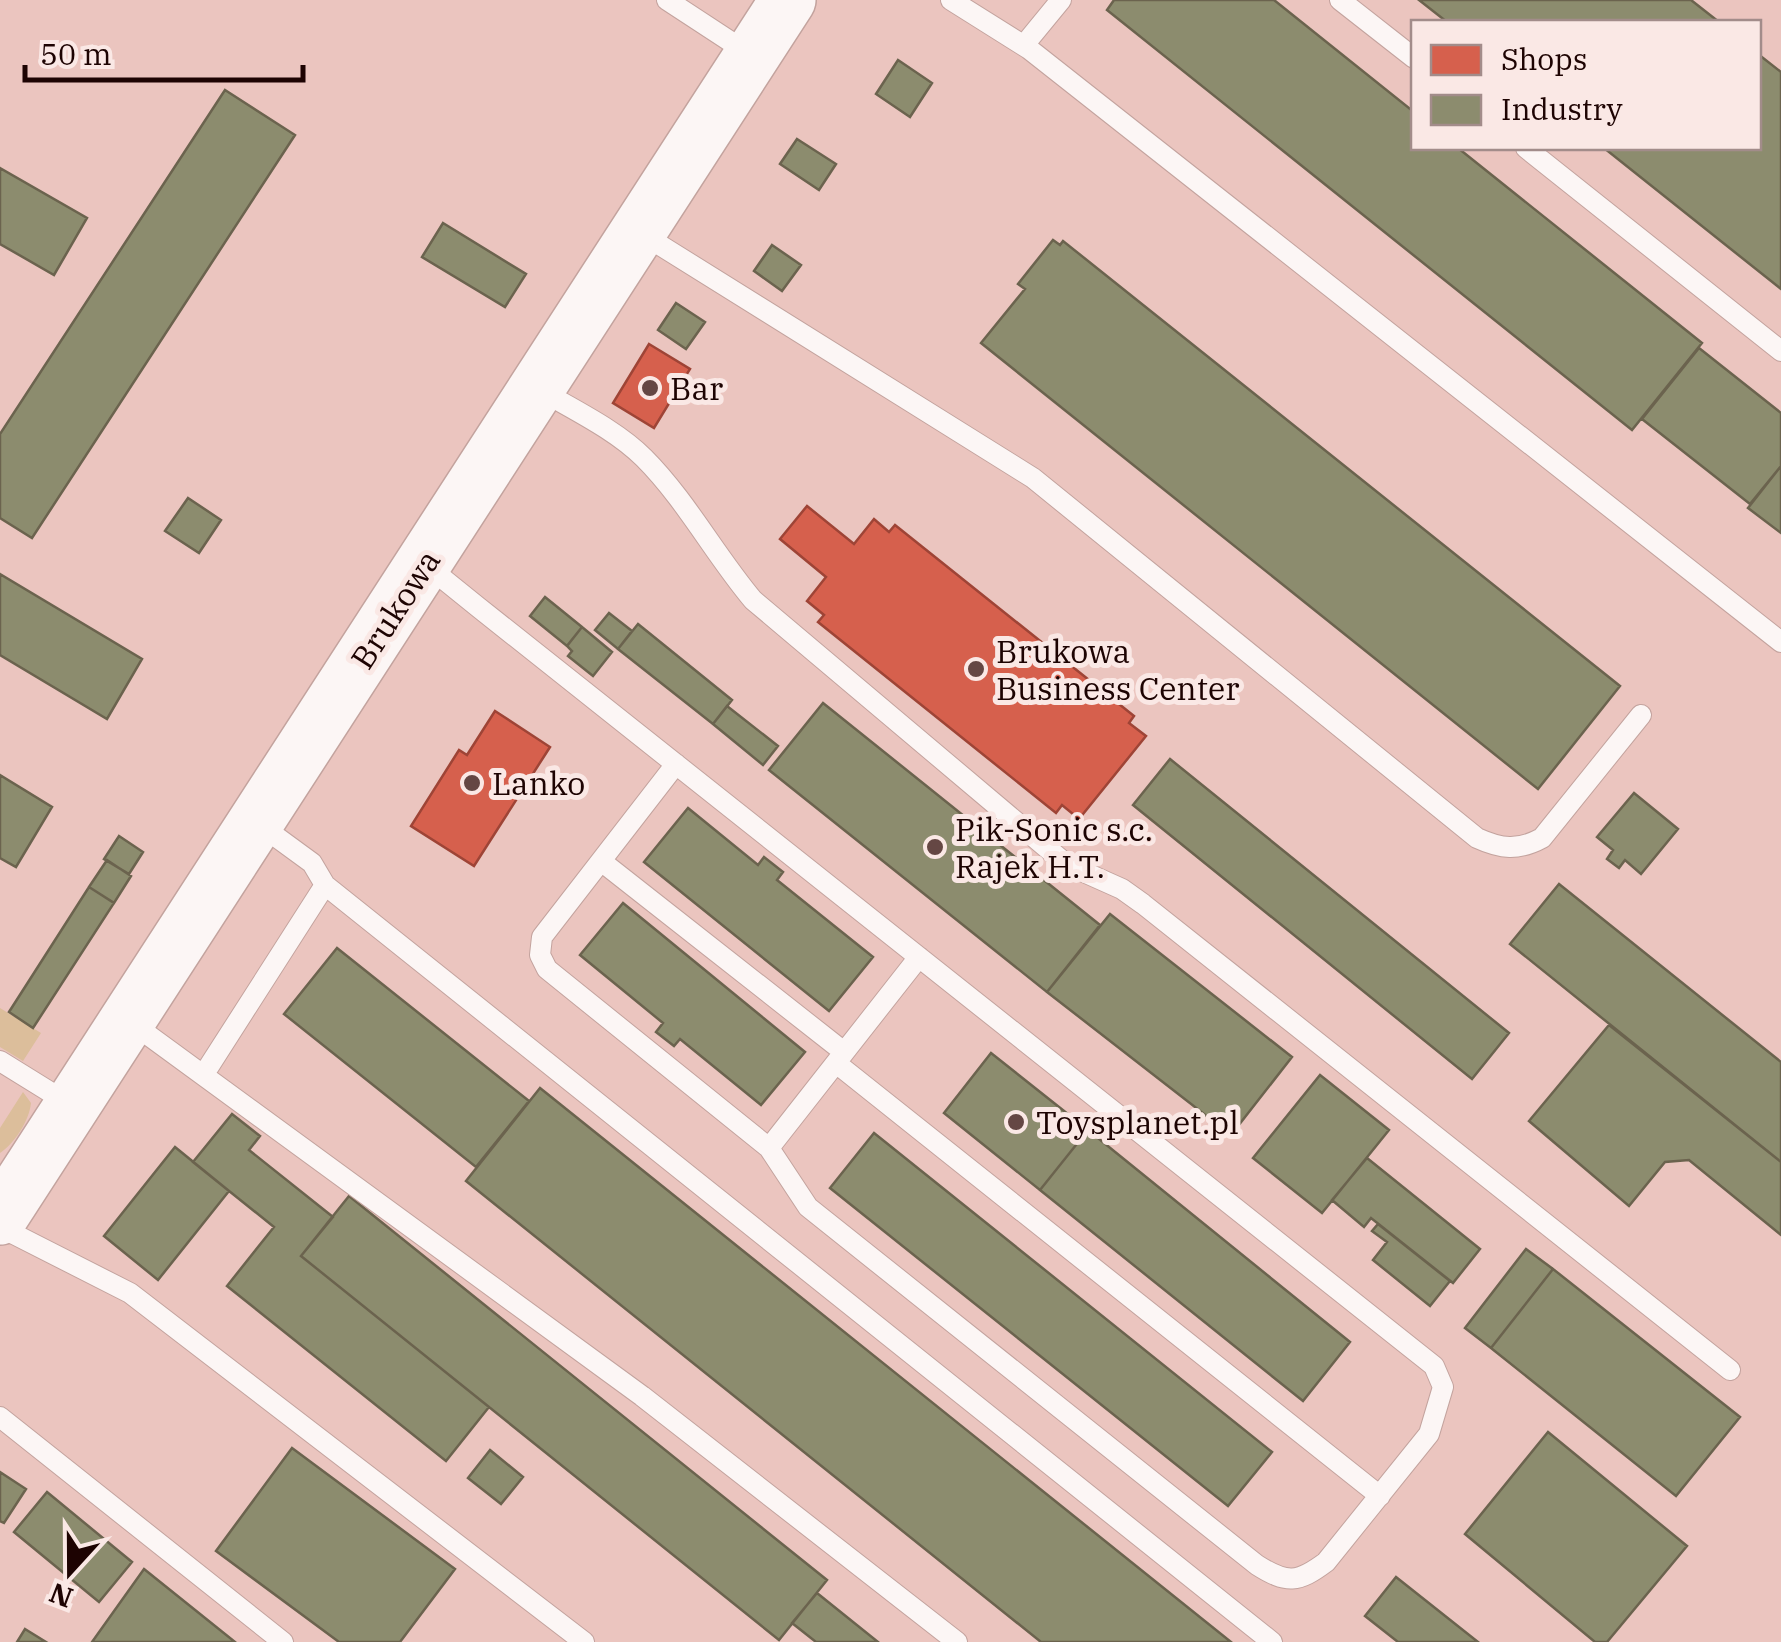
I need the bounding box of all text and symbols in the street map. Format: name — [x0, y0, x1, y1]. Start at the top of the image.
scale bar — [25, 20, 302, 82]
legend — [1411, 20, 1761, 150]
text: 50 m — [40, 34, 112, 73]
text: Shops — [1501, 39, 1587, 78]
text: Industry — [1501, 89, 1623, 128]
place label: Bar — [670, 367, 723, 409]
marker: Bar — [639, 377, 661, 399]
street label: Brukowa — [341, 541, 449, 677]
place label: Brukowa Business Center — [996, 630, 1239, 709]
marker: Brukowa Business Center — [965, 658, 987, 680]
place label: Lanko — [492, 762, 585, 804]
marker: Lanko — [461, 772, 483, 794]
place label: Pik-Sonic s.c. Rajek H.T. — [955, 808, 1153, 887]
marker: Pik-Sonic s.c. Rajek H.T. — [924, 836, 946, 858]
place label: Toysplanet.pl — [1036, 1101, 1239, 1143]
marker: Toysplanet.pl — [1005, 1111, 1027, 1133]
north arrow — [20, 1522, 120, 1622]
text: N — [44, 1575, 78, 1617]

